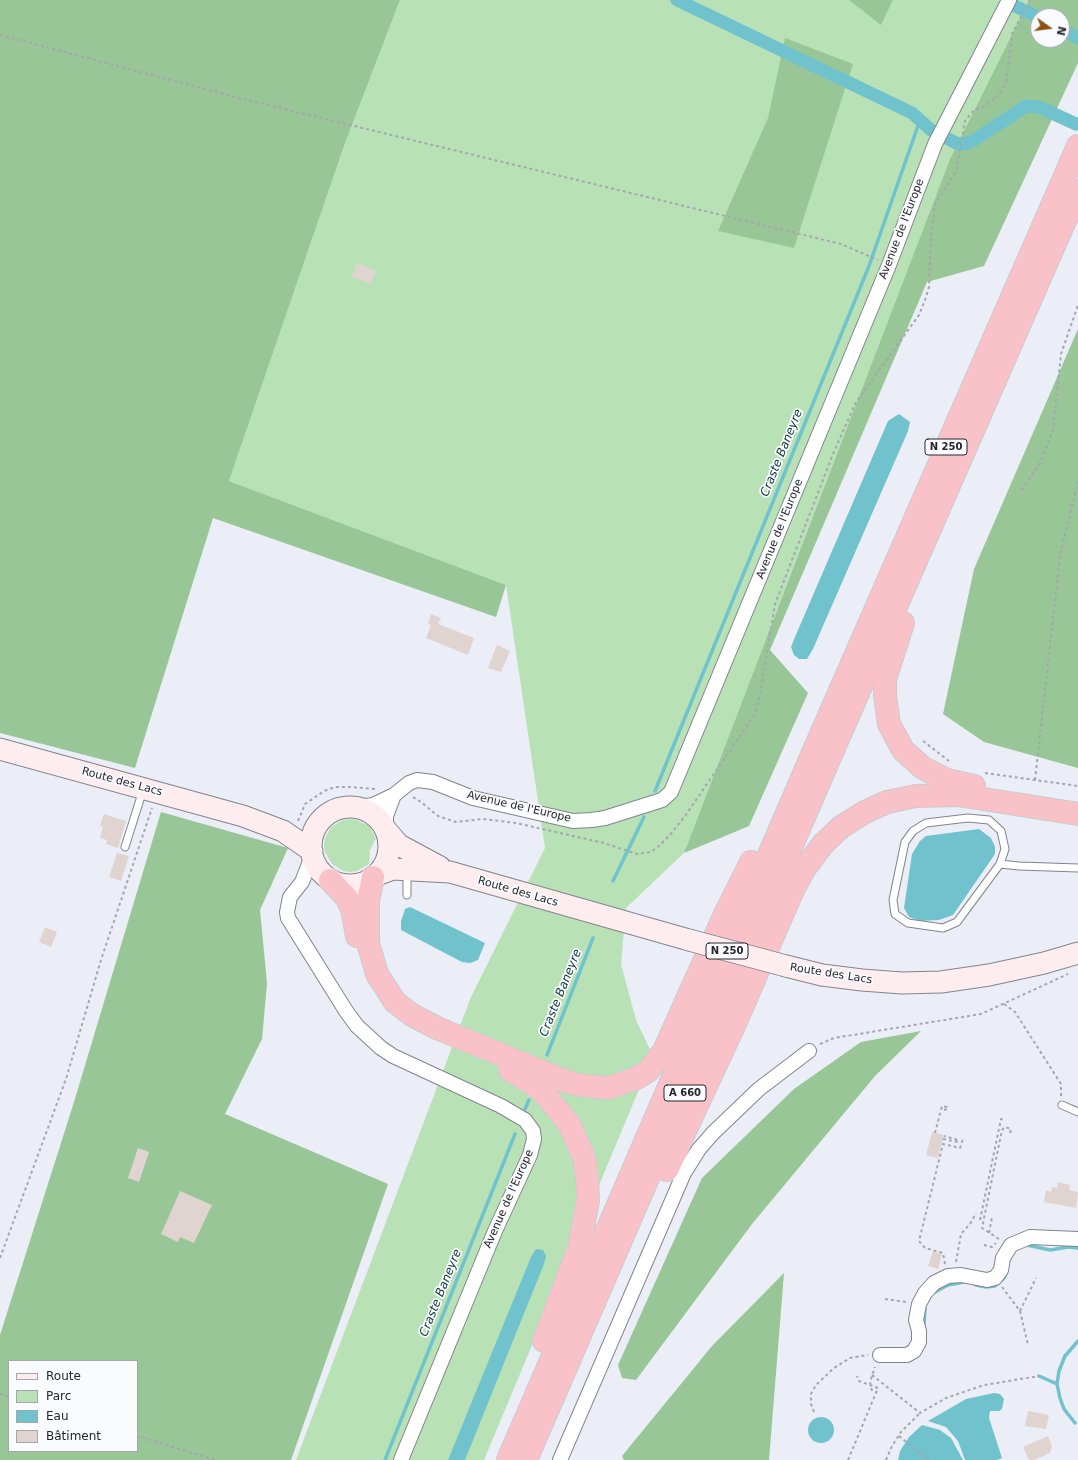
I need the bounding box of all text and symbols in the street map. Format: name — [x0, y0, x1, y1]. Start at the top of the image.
north arrow — [1030, 8, 1070, 48]
text: N — [1054, 25, 1069, 37]
street label: Avenue de l'Europe — [877, 177, 927, 281]
water label: Craste Baneyre — [758, 407, 806, 499]
road number: N 250 — [925, 439, 967, 455]
street label: Avenue de l'Europe — [754, 477, 806, 581]
street label: Route des Lacs — [80, 765, 164, 799]
street label: Avenue de l'Europe — [466, 789, 572, 825]
street label: Route des Lacs — [476, 874, 560, 910]
road number: N 250 — [706, 943, 748, 959]
water label: Craste Baneyre — [537, 947, 585, 1039]
street label: Route des Lacs — [789, 961, 873, 987]
road number: A 660 — [664, 1085, 706, 1101]
street label: Avenue de l'Europe — [481, 1148, 537, 1250]
water label: Craste Baneyre — [417, 1247, 465, 1339]
legend — [8, 1360, 138, 1452]
text: Route — [46, 1369, 81, 1383]
text: Parc — [46, 1389, 71, 1403]
text: Eau — [46, 1409, 69, 1423]
text: Bâtiment — [46, 1429, 101, 1443]

